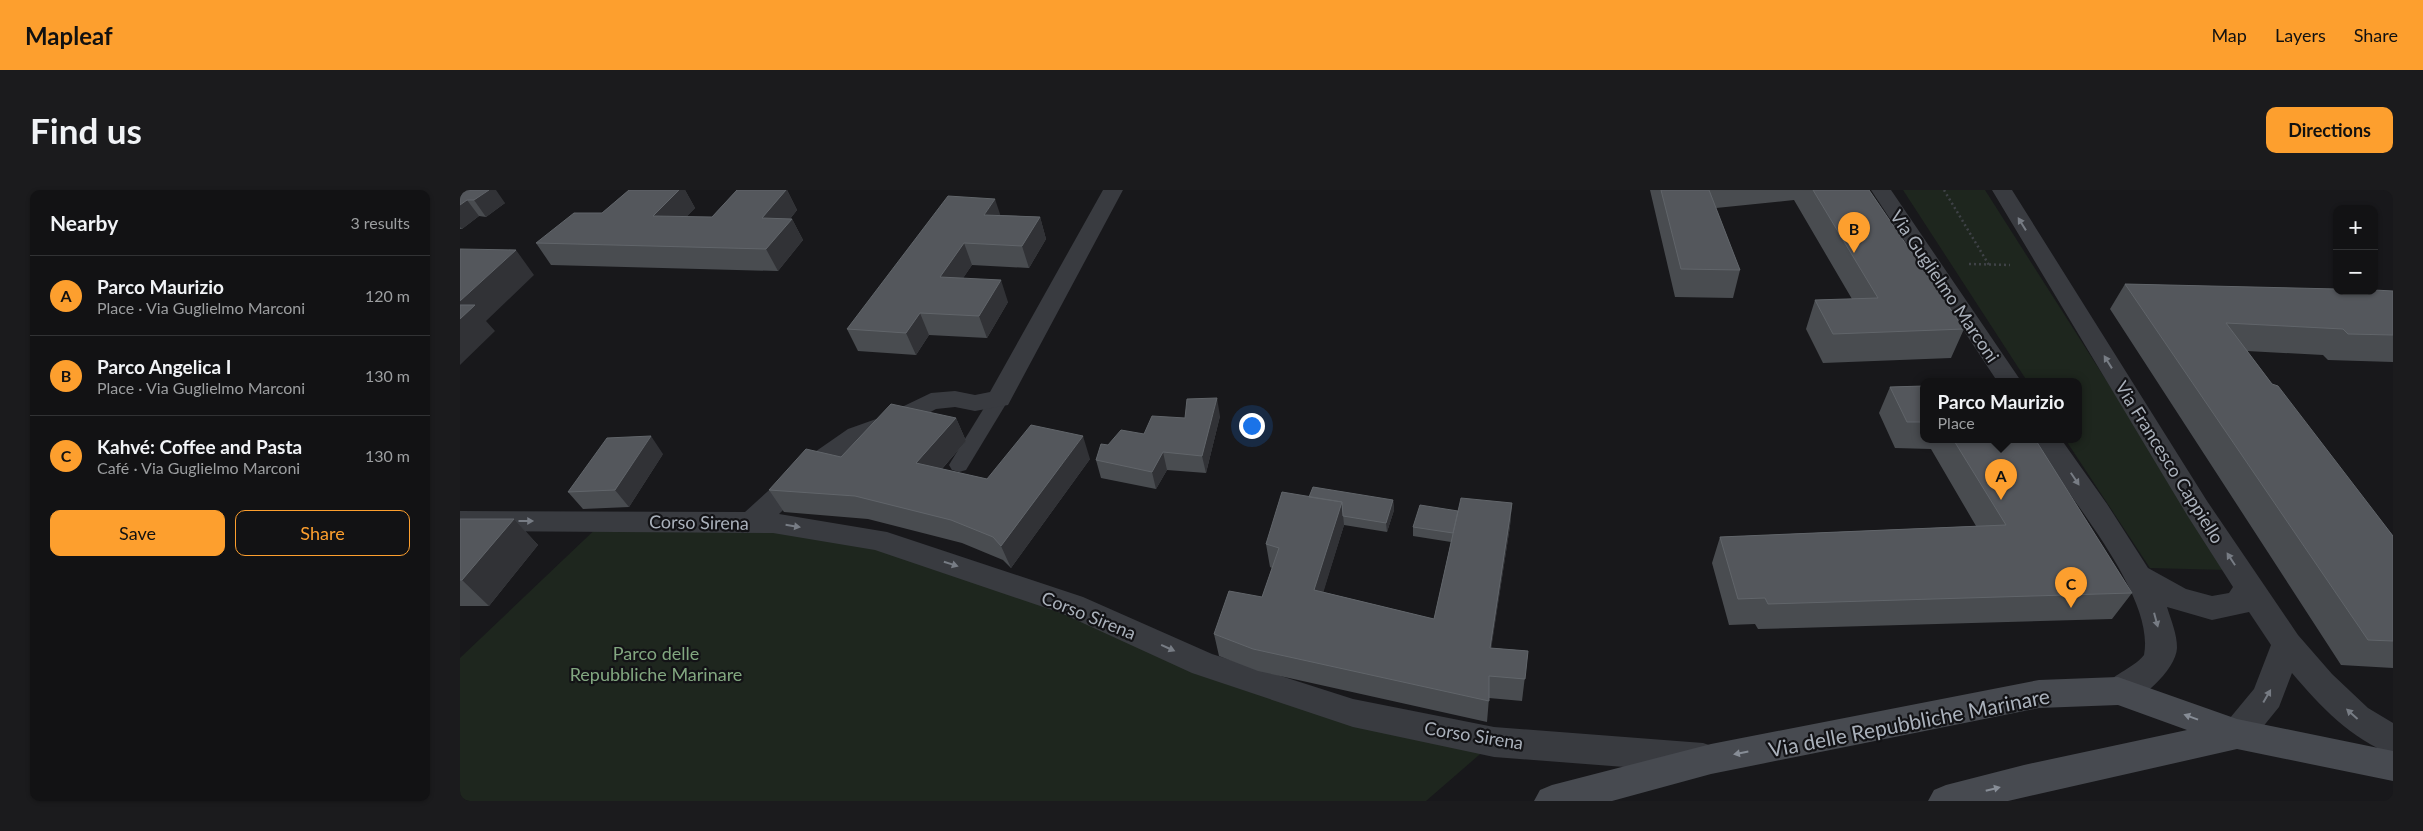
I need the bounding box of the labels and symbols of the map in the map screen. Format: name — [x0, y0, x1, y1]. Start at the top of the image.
street label: Via Guglielmo Marconi — [1886, 206, 2004, 366]
pin: B — [1838, 212, 1870, 253]
one-way arrow — [2018, 217, 2027, 230]
one-way arrow — [2103, 356, 2112, 369]
street label: Via Francesco Cappiello — [2111, 377, 2229, 547]
your location — [1239, 413, 1265, 439]
pin: A — [1985, 459, 2017, 500]
one-way arrow — [2070, 473, 2079, 486]
street label: Corso Sirena — [649, 510, 749, 534]
one-way arrow — [518, 517, 534, 525]
one-way arrow — [786, 523, 802, 531]
one-way arrow — [2226, 552, 2236, 566]
one-way arrow — [944, 561, 959, 569]
pin: C — [2055, 567, 2087, 608]
street label: Corso Sirena — [1039, 586, 1139, 644]
one-way arrow — [2153, 613, 2161, 628]
park label: Parco delle Repubbliche Marinare — [570, 642, 742, 685]
one-way arrow — [1161, 644, 1175, 652]
street label: Via delle Repubbliche Marinare — [1766, 682, 2052, 762]
one-way arrow — [2262, 689, 2271, 702]
one-way arrow — [2347, 708, 2359, 720]
one-way arrow — [2183, 713, 2198, 720]
street label: Corso Sirena — [1423, 716, 1525, 754]
one-way arrow — [1733, 749, 1749, 757]
one-way arrow — [1986, 785, 2001, 793]

